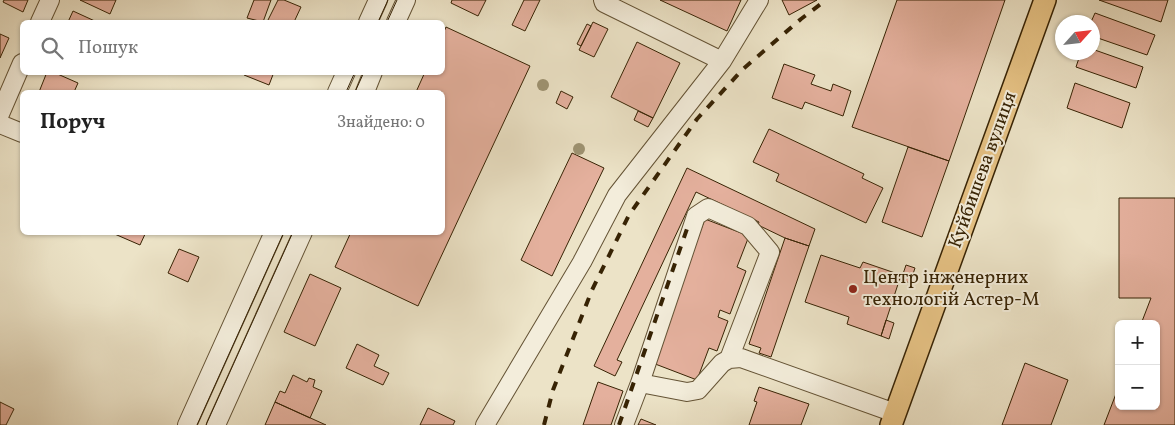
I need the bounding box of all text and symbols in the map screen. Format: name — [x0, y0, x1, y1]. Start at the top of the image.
north arrow — [1055, 15, 1100, 60]
search box — [20, 20, 445, 75]
icon: search — [38, 34, 66, 62]
text: Пошук — [78, 35, 138, 61]
street label: Куйбишева вулиця — [943, 88, 1023, 252]
text: Поруч — [40, 108, 105, 137]
text: Знайдено: 0 — [337, 112, 425, 134]
place label: Центр інженерних технологій Астер-М — [863, 265, 1040, 313]
marker: Центр інженерних технологій Астер-М — [847, 283, 859, 295]
map controls — [1115, 320, 1160, 410]
button: + — [1115, 320, 1160, 365]
button: − — [1115, 365, 1160, 410]

